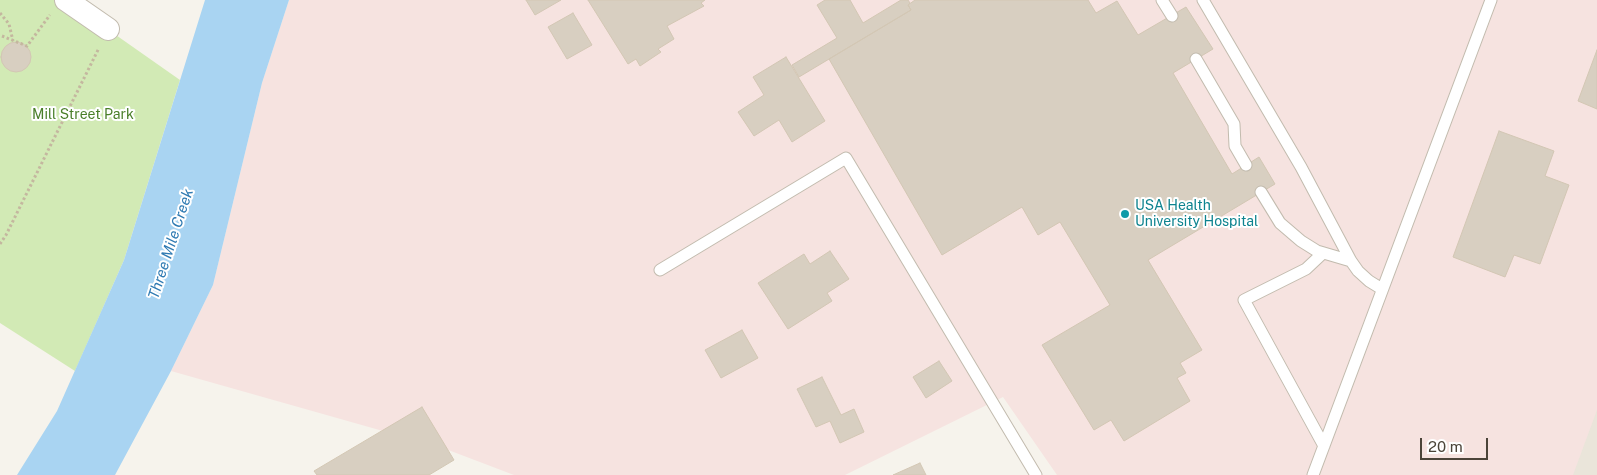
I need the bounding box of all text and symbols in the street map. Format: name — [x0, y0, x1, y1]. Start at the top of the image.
park label: Mill Street Park — [32, 107, 134, 123]
water label: Three Mile Creek — [145, 187, 197, 301]
place label: USA Health University Hospital — [1135, 198, 1258, 230]
marker: USA Health University Hospital — [1119, 208, 1131, 220]
scale bar — [1422, 428, 1490, 460]
text: 20 m — [1428, 438, 1463, 455]

